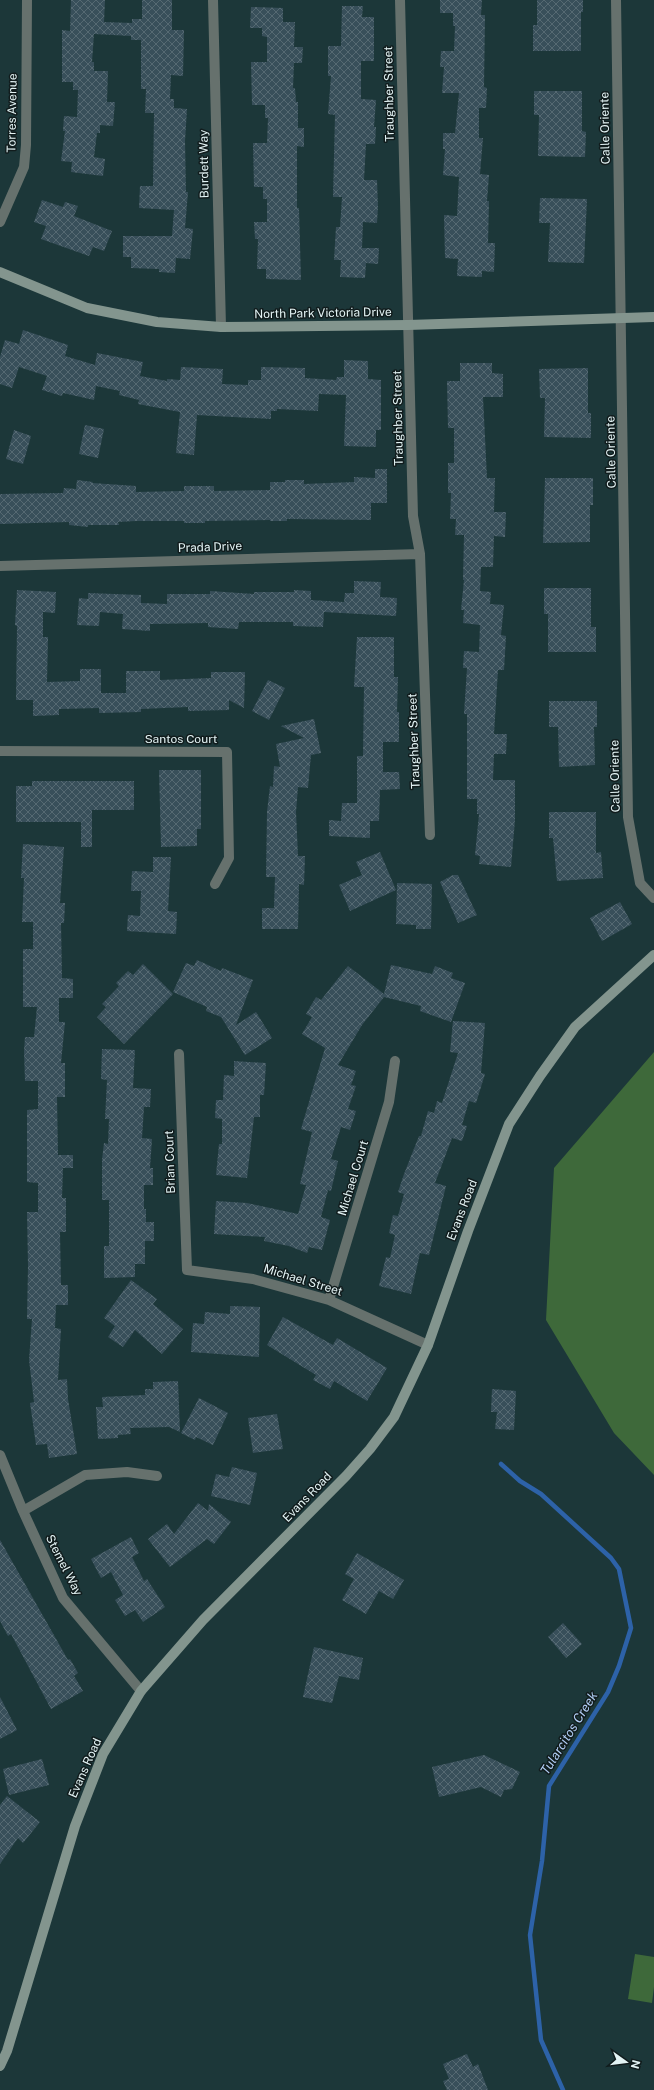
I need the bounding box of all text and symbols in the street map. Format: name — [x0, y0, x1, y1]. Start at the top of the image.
street label: Traughber Street — [381, 46, 397, 142]
street label: Torres Avenue — [4, 73, 20, 153]
street label: Calle Oriente — [597, 91, 613, 164]
street label: Burdett Way — [196, 129, 212, 198]
street label: North Park Victoria Drive — [254, 305, 392, 321]
street label: Traughber Street — [390, 370, 406, 466]
street label: Calle Oriente — [603, 415, 619, 488]
street label: Prada Drive — [178, 539, 243, 555]
street label: Traughber Street — [405, 693, 423, 789]
street label: Santos Court — [145, 732, 218, 746]
street label: Calle Oriente — [607, 739, 623, 812]
street label: Brian Court — [162, 1130, 178, 1194]
street label: Michael Court — [335, 1138, 371, 1217]
street label: Evans Road — [444, 1178, 480, 1242]
street label: Michael Street — [262, 1261, 345, 1299]
street label: Evans Road — [280, 1469, 334, 1525]
street label: Stemel Way — [43, 1532, 86, 1598]
water label: Tularcitos Creek — [537, 1689, 601, 1777]
street label: Evans Road — [66, 1736, 104, 1800]
north arrow — [606, 2042, 646, 2082]
text: N — [629, 2059, 643, 2070]

